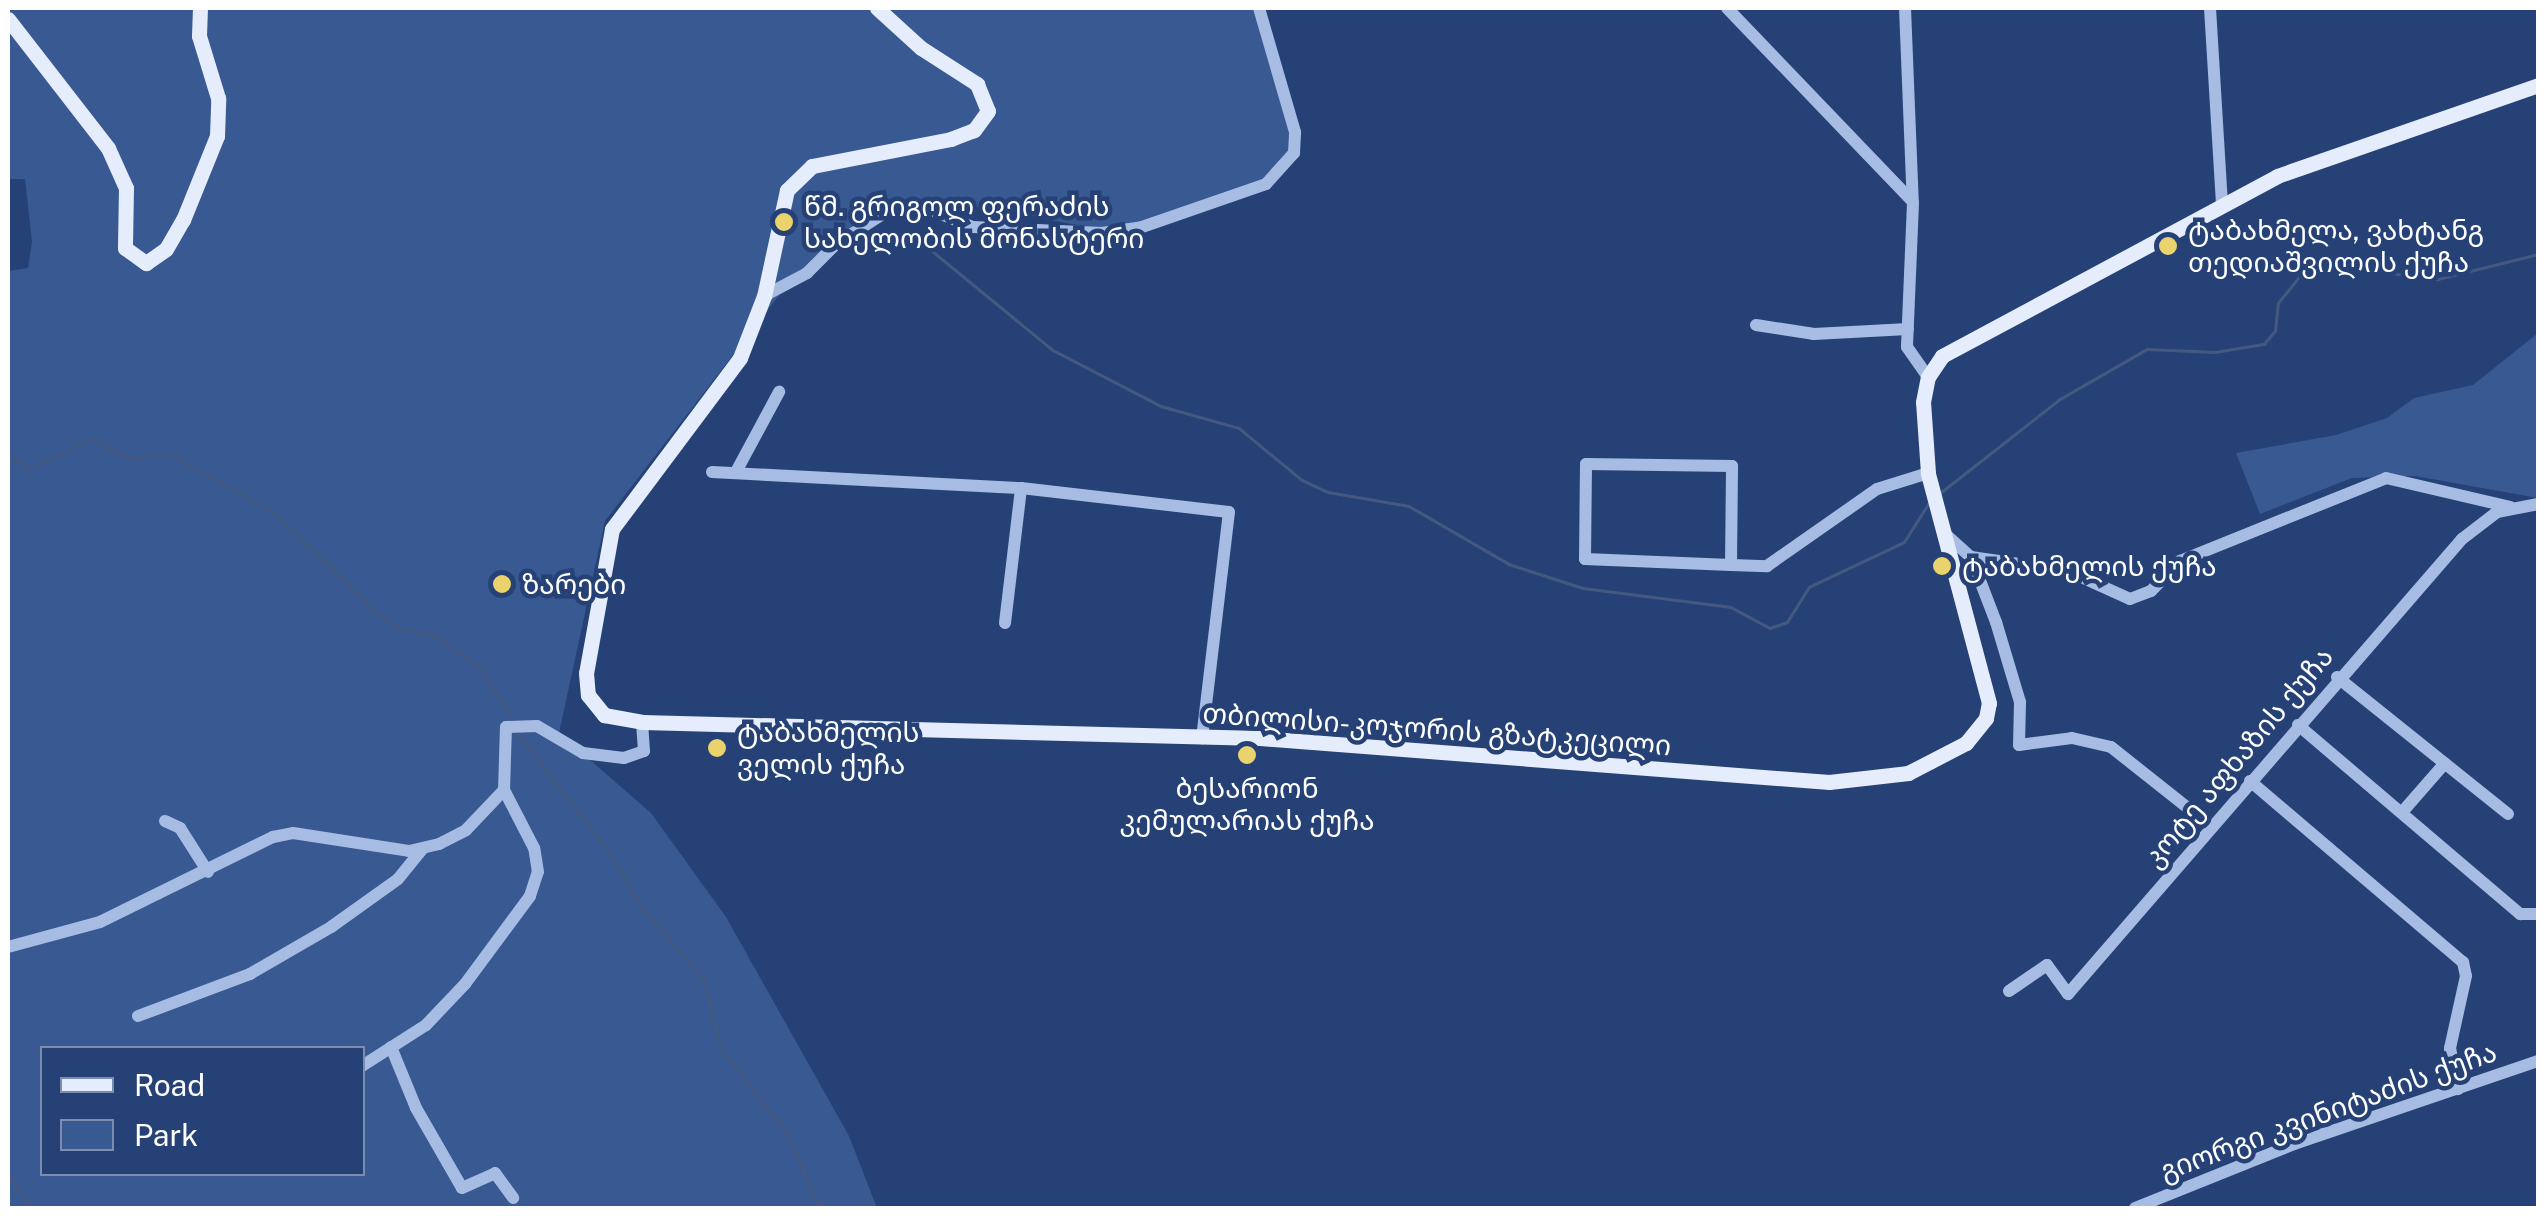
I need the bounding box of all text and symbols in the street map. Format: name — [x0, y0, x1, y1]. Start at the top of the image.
place label: წმ. გრიგოლ ფერაძის სახელობის მონასტერი — [804, 189, 1144, 255]
marker: წმ. გრიგოლ ფერაძის სახელობის მონასტერი — [773, 211, 795, 233]
place label: ტაბახმელა, ვახტანგ თედიაშვილის ქუჩა — [2188, 213, 2484, 279]
marker: ტაბახმელა, ვახტანგ თედიაშვილის ქუჩა — [2157, 235, 2179, 257]
place label: ტაბახმელის ქუჩა — [1962, 549, 2217, 583]
marker: ტაბახმელის ქუჩა — [1931, 555, 1953, 577]
place label: ზარები — [522, 567, 626, 601]
marker: ზარები — [491, 573, 513, 595]
street label: კოტე აფხაზის ქუჩა — [2136, 640, 2340, 874]
street label: თბილისი-კოჯორის გზატკეცილი — [1202, 696, 1672, 762]
place label: ტაბახმელის ველის ქუჩა — [737, 715, 920, 781]
marker: ტაბახმელის ველის ქუჩა — [706, 737, 728, 759]
marker: ბესარიონ კემულარიას ქუჩა — [1236, 744, 1258, 766]
place label: ბესარიონ კემულარიას ქუჩა — [1119, 771, 1375, 837]
street label: გიორგი კვინიტაძის ქუჩა — [2155, 1034, 2501, 1188]
legend — [40, 1046, 365, 1176]
text: Road — [134, 1067, 205, 1103]
text: Park — [134, 1117, 198, 1153]

